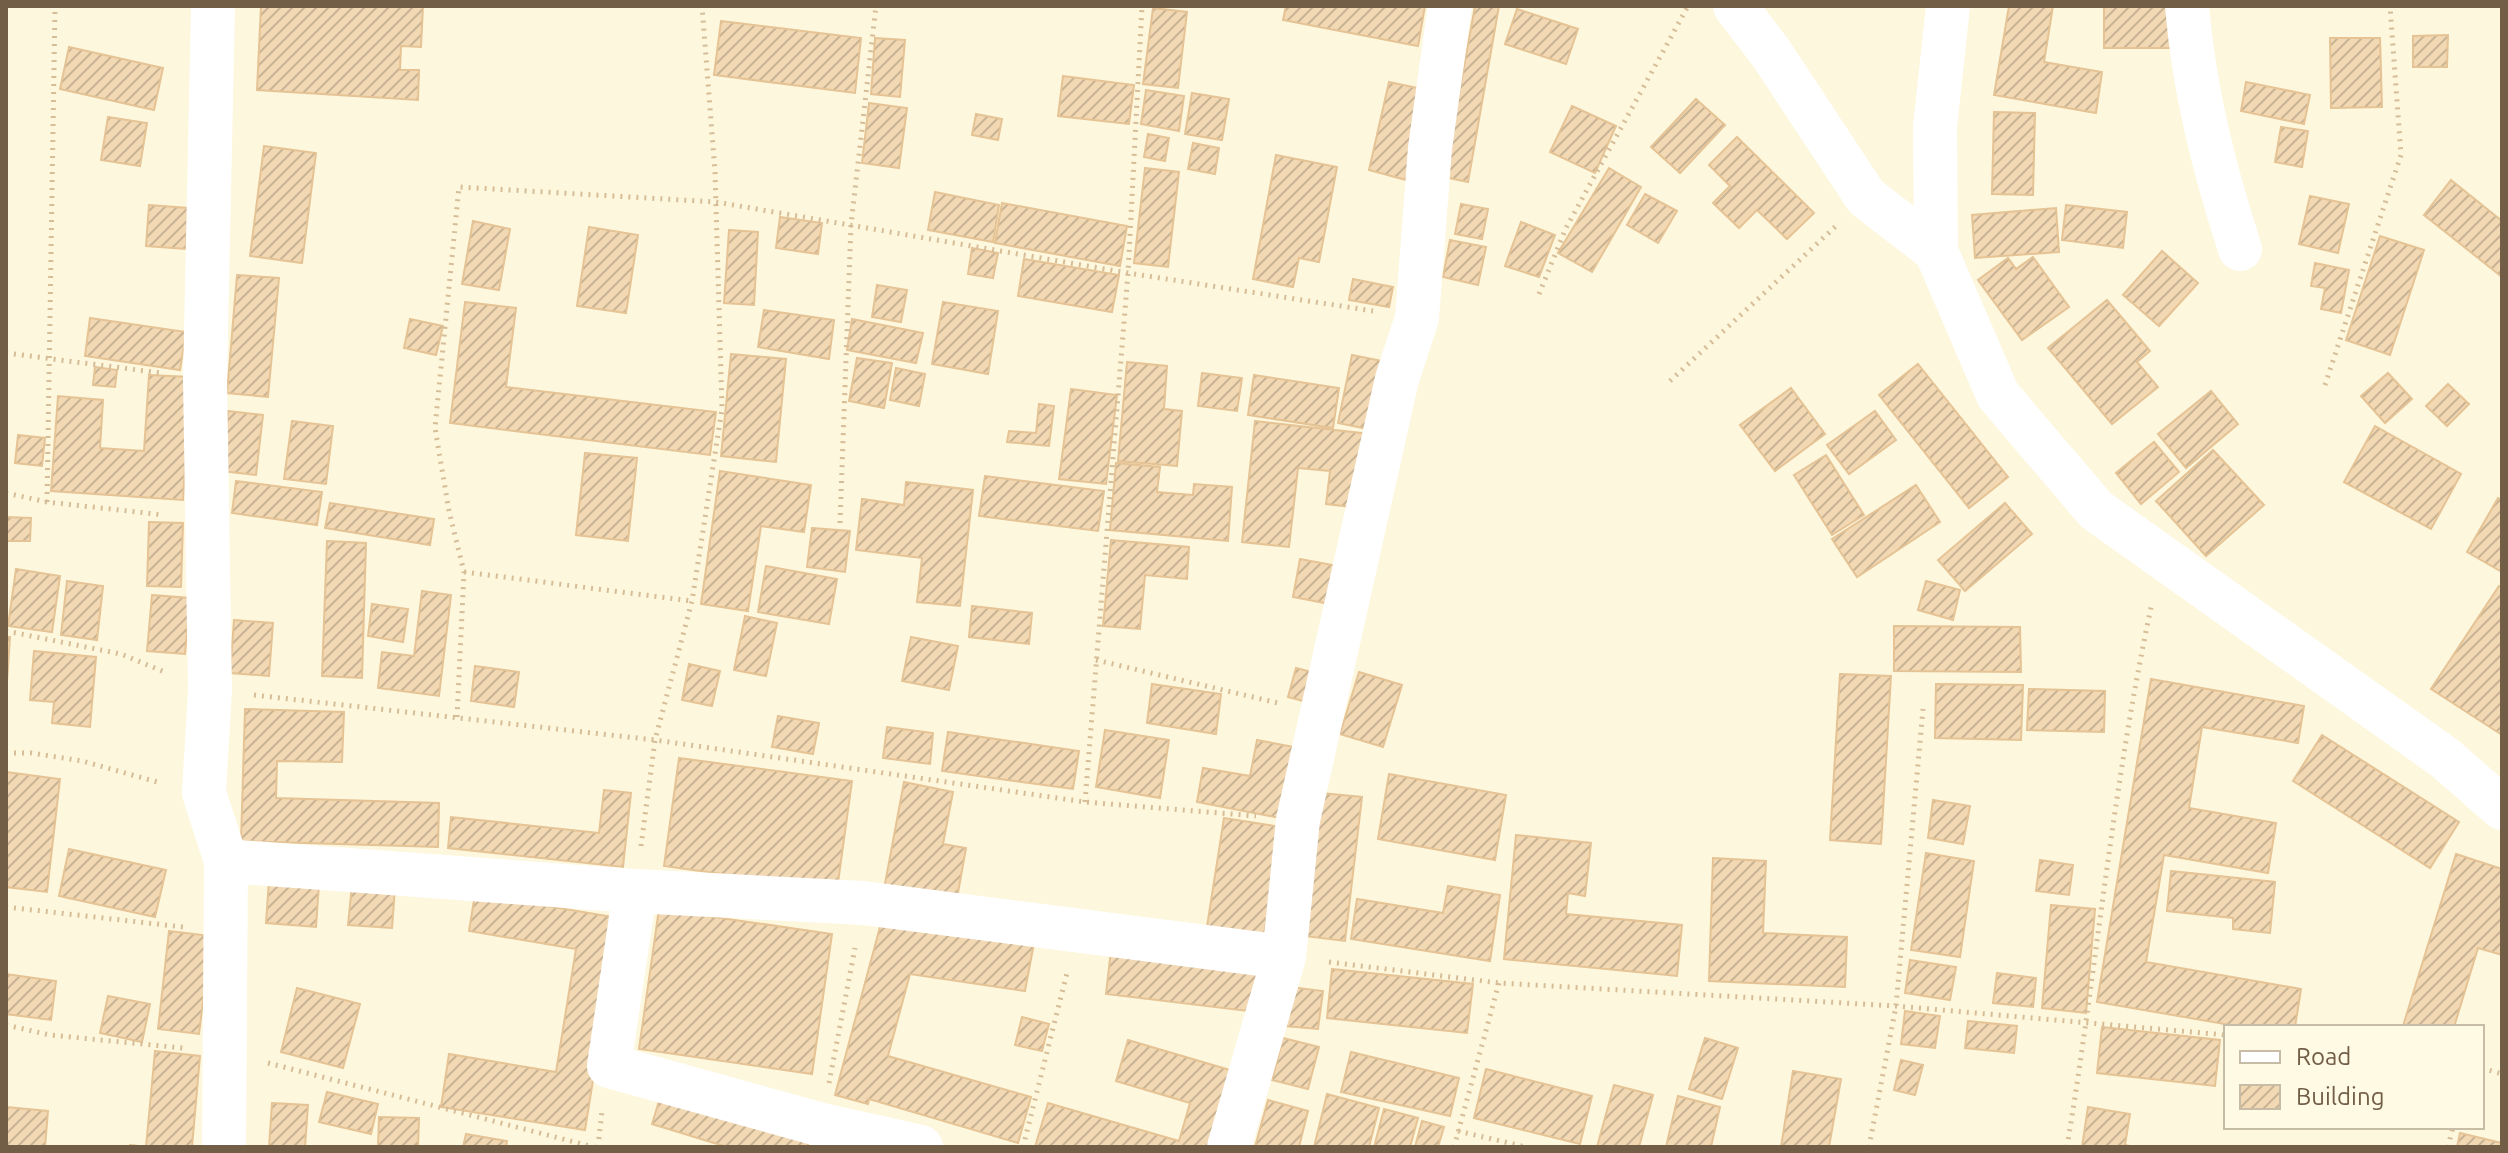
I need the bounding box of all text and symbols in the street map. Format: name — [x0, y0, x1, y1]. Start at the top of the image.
legend — [2224, 1025, 2484, 1129]
text: Road — [2296, 1043, 2351, 1070]
text: Building — [2296, 1083, 2384, 1110]

